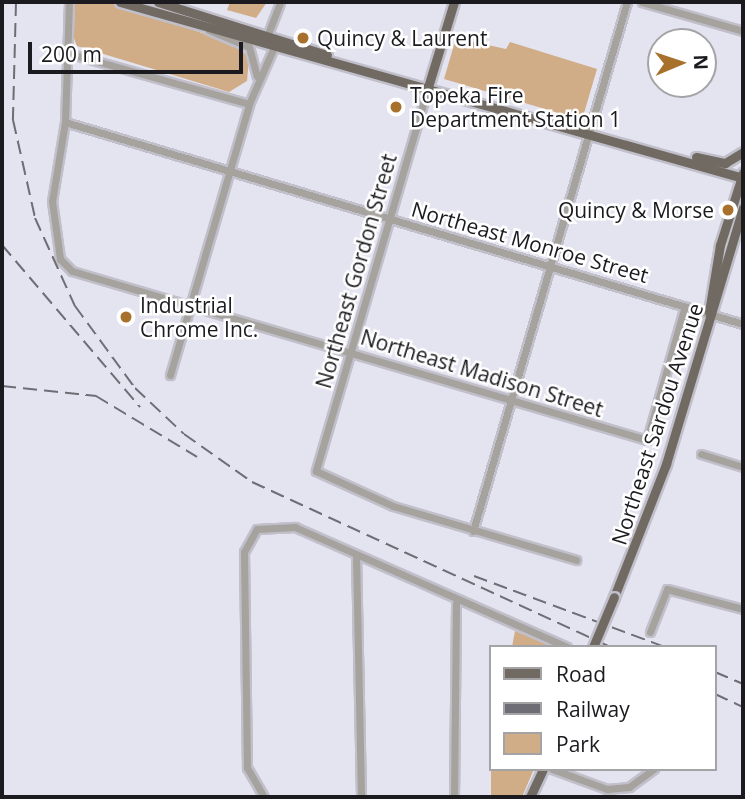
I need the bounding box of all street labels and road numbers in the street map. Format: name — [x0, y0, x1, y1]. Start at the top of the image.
street label: Northeast Gordon Street — [310, 151, 402, 391]
street label: Northeast Monroe Street — [409, 196, 651, 288]
street label: Northeast Sardou Avenue — [606, 300, 708, 548]
street label: Northeast Madison Street — [358, 324, 606, 422]

